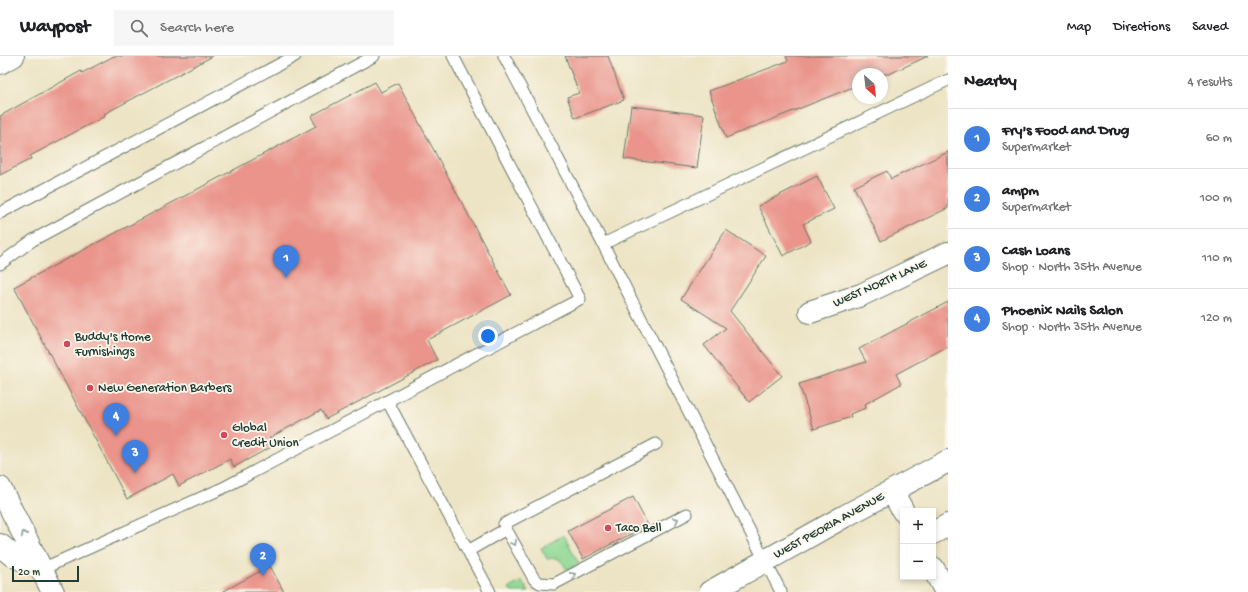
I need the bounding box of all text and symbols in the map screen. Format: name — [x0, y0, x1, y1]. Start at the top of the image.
search box — [114, 10, 394, 46]
text: Waypost — [20, 16, 90, 39]
icon: search — [128, 17, 150, 39]
text: Search here — [160, 19, 234, 37]
text: Map — [1067, 19, 1091, 36]
text: Directions — [1113, 19, 1170, 36]
text: Saved — [1192, 19, 1228, 36]
north arrow — [852, 68, 888, 104]
text: Nearby — [964, 72, 1017, 92]
text: 4 results — [1188, 75, 1232, 90]
text: Fry's Food and Drug — [1002, 122, 1129, 140]
text: 1 — [974, 131, 980, 146]
text: 60 m — [1206, 131, 1232, 146]
text: Supermarket — [1002, 140, 1071, 155]
text: ampm — [1002, 182, 1039, 200]
text: 2 — [974, 191, 980, 206]
text: 100 m — [1200, 191, 1232, 206]
text: Supermarket — [1002, 200, 1071, 215]
text: Cash Loans — [1002, 242, 1070, 260]
pin: 1 — [273, 245, 299, 278]
text: 3 — [974, 251, 980, 266]
text: 110 m — [1202, 251, 1232, 266]
street label: WEST NORTH LANE — [831, 256, 930, 311]
text: Shop · North 35th Avenue — [1002, 260, 1142, 275]
text: Phoenix Nails Salon — [1002, 302, 1123, 320]
text: 4 — [974, 311, 980, 326]
text: 120 m — [1201, 311, 1232, 326]
text: Shop · North 35th Avenue — [1002, 320, 1142, 335]
your location — [478, 326, 498, 346]
place label: Buddy's Home Furnishings — [74, 330, 151, 360]
marker: Buddy's Home Furnishings — [62, 339, 72, 349]
place label: New Generation Barbers — [98, 381, 233, 396]
marker: New Generation Barbers — [85, 383, 95, 393]
pin: 4 — [103, 403, 129, 436]
place label: Global Credit Union — [232, 421, 299, 451]
marker: Global Credit Union — [219, 430, 229, 440]
pin: 3 — [122, 440, 148, 473]
street label: WEST PEORIA AVENUE — [771, 489, 888, 563]
map controls — [900, 508, 936, 580]
button: + — [900, 508, 936, 544]
one-way arrow — [672, 517, 679, 524]
place label: Taco Bell — [615, 521, 662, 536]
marker: Taco Bell — [603, 523, 613, 533]
one-way arrow — [21, 531, 29, 538]
one-way arrow — [510, 539, 517, 546]
pin: 2 — [250, 543, 276, 576]
button: − — [900, 544, 936, 580]
scale bar — [12, 564, 79, 583]
text: 20 m — [18, 567, 40, 579]
one-way arrow — [569, 572, 576, 579]

